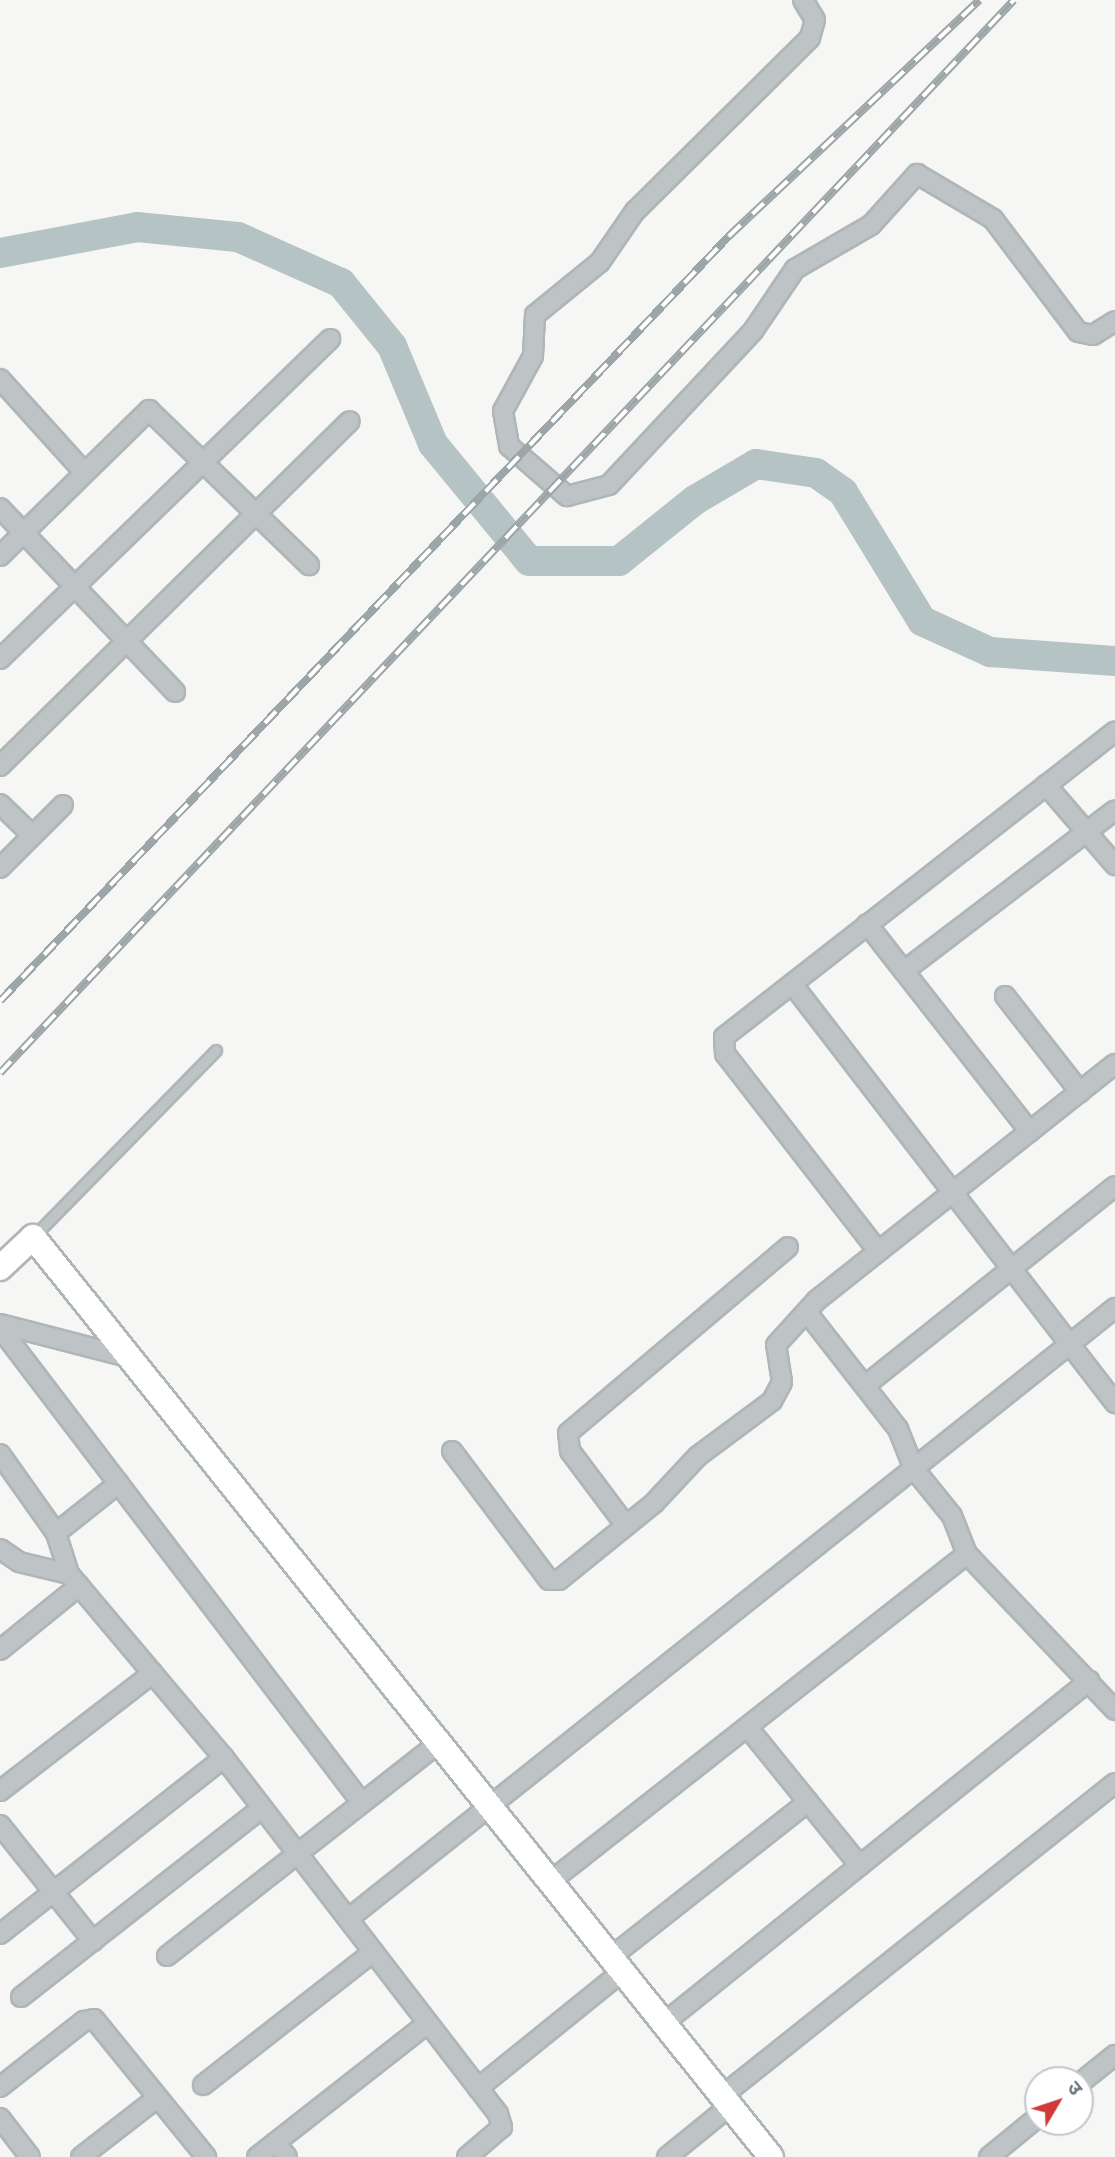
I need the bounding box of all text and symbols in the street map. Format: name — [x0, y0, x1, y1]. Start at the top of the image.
north arrow — [1024, 2066, 1094, 2136]
text: उ — [1060, 2076, 1088, 2102]

